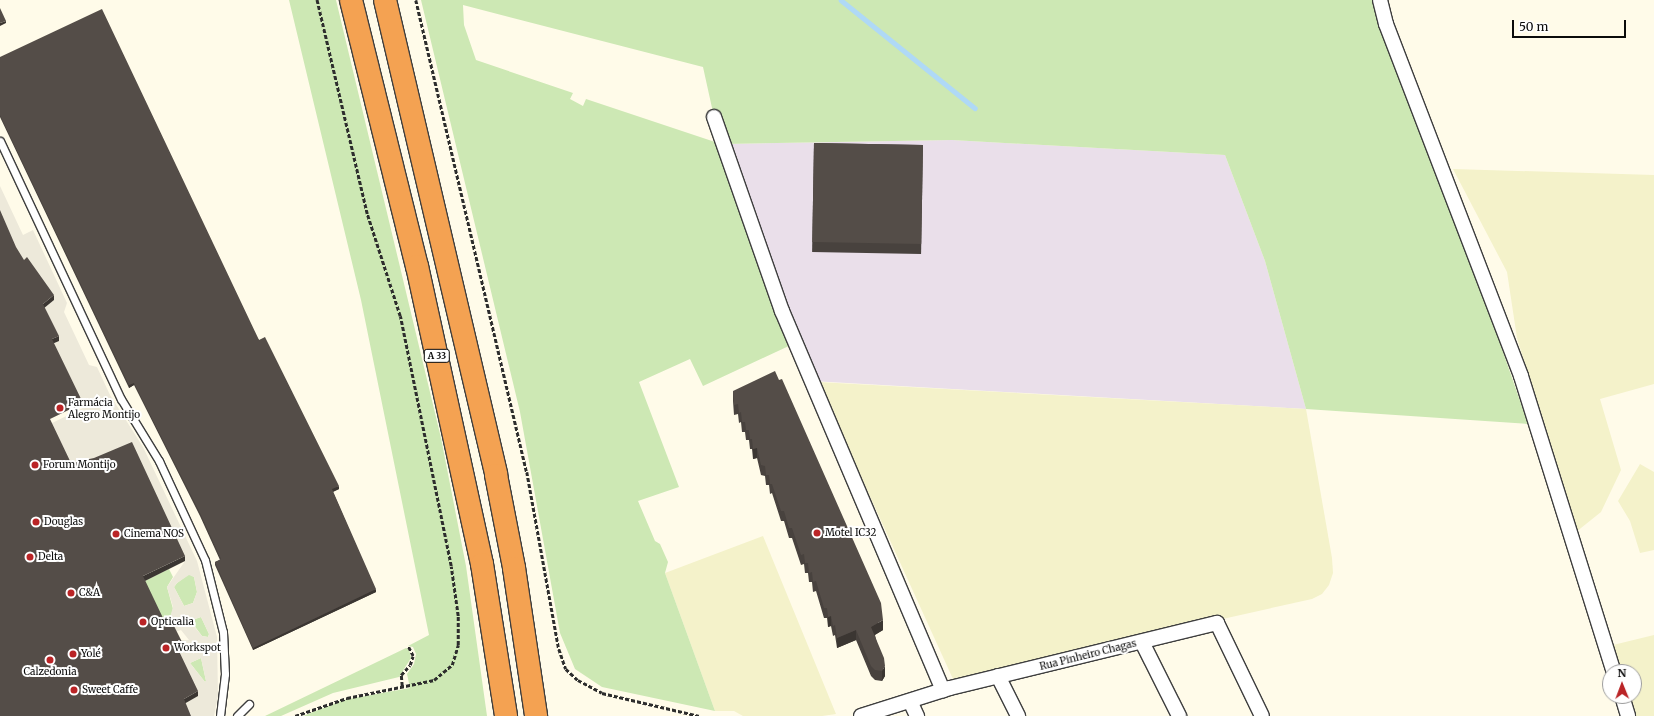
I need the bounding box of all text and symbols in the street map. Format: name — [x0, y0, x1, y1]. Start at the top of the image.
scale bar — [1514, 12, 1628, 38]
text: 50 m — [1519, 19, 1548, 34]
road number: A 33 — [423, 349, 451, 363]
place label: Farmácia Alegro Montijo — [68, 396, 140, 420]
marker: Farmácia Alegro Montijo — [55, 403, 65, 413]
place label: Forum Montijo — [43, 459, 116, 471]
marker: Forum Montijo — [30, 460, 40, 470]
place label: Douglas — [44, 516, 83, 528]
marker: Douglas — [31, 517, 41, 527]
place label: Motel IC32 — [825, 527, 876, 539]
place label: Cinema NOS — [124, 528, 184, 540]
marker: Motel IC32 — [812, 528, 822, 538]
marker: Cinema NOS — [111, 529, 121, 539]
place label: Delta — [38, 551, 63, 563]
marker: Delta — [25, 552, 35, 562]
place label: C&A — [79, 587, 100, 599]
marker: C&A — [66, 588, 76, 598]
place label: Opticalia — [151, 616, 194, 628]
marker: Opticalia — [138, 617, 148, 627]
street label: Rua Pinheiro Chagas — [1038, 637, 1138, 673]
place label: Workspot — [174, 642, 221, 654]
marker: Workspot — [161, 643, 171, 653]
place label: Yolé — [81, 648, 101, 660]
marker: Yolé — [68, 649, 78, 659]
marker: Calzedonia — [45, 655, 55, 665]
north arrow — [1602, 664, 1642, 704]
place label: Calzedonia — [23, 666, 77, 678]
text: N — [1617, 666, 1626, 680]
place label: Sweet Caffe — [82, 684, 138, 696]
marker: Sweet Caffe — [69, 685, 79, 695]

